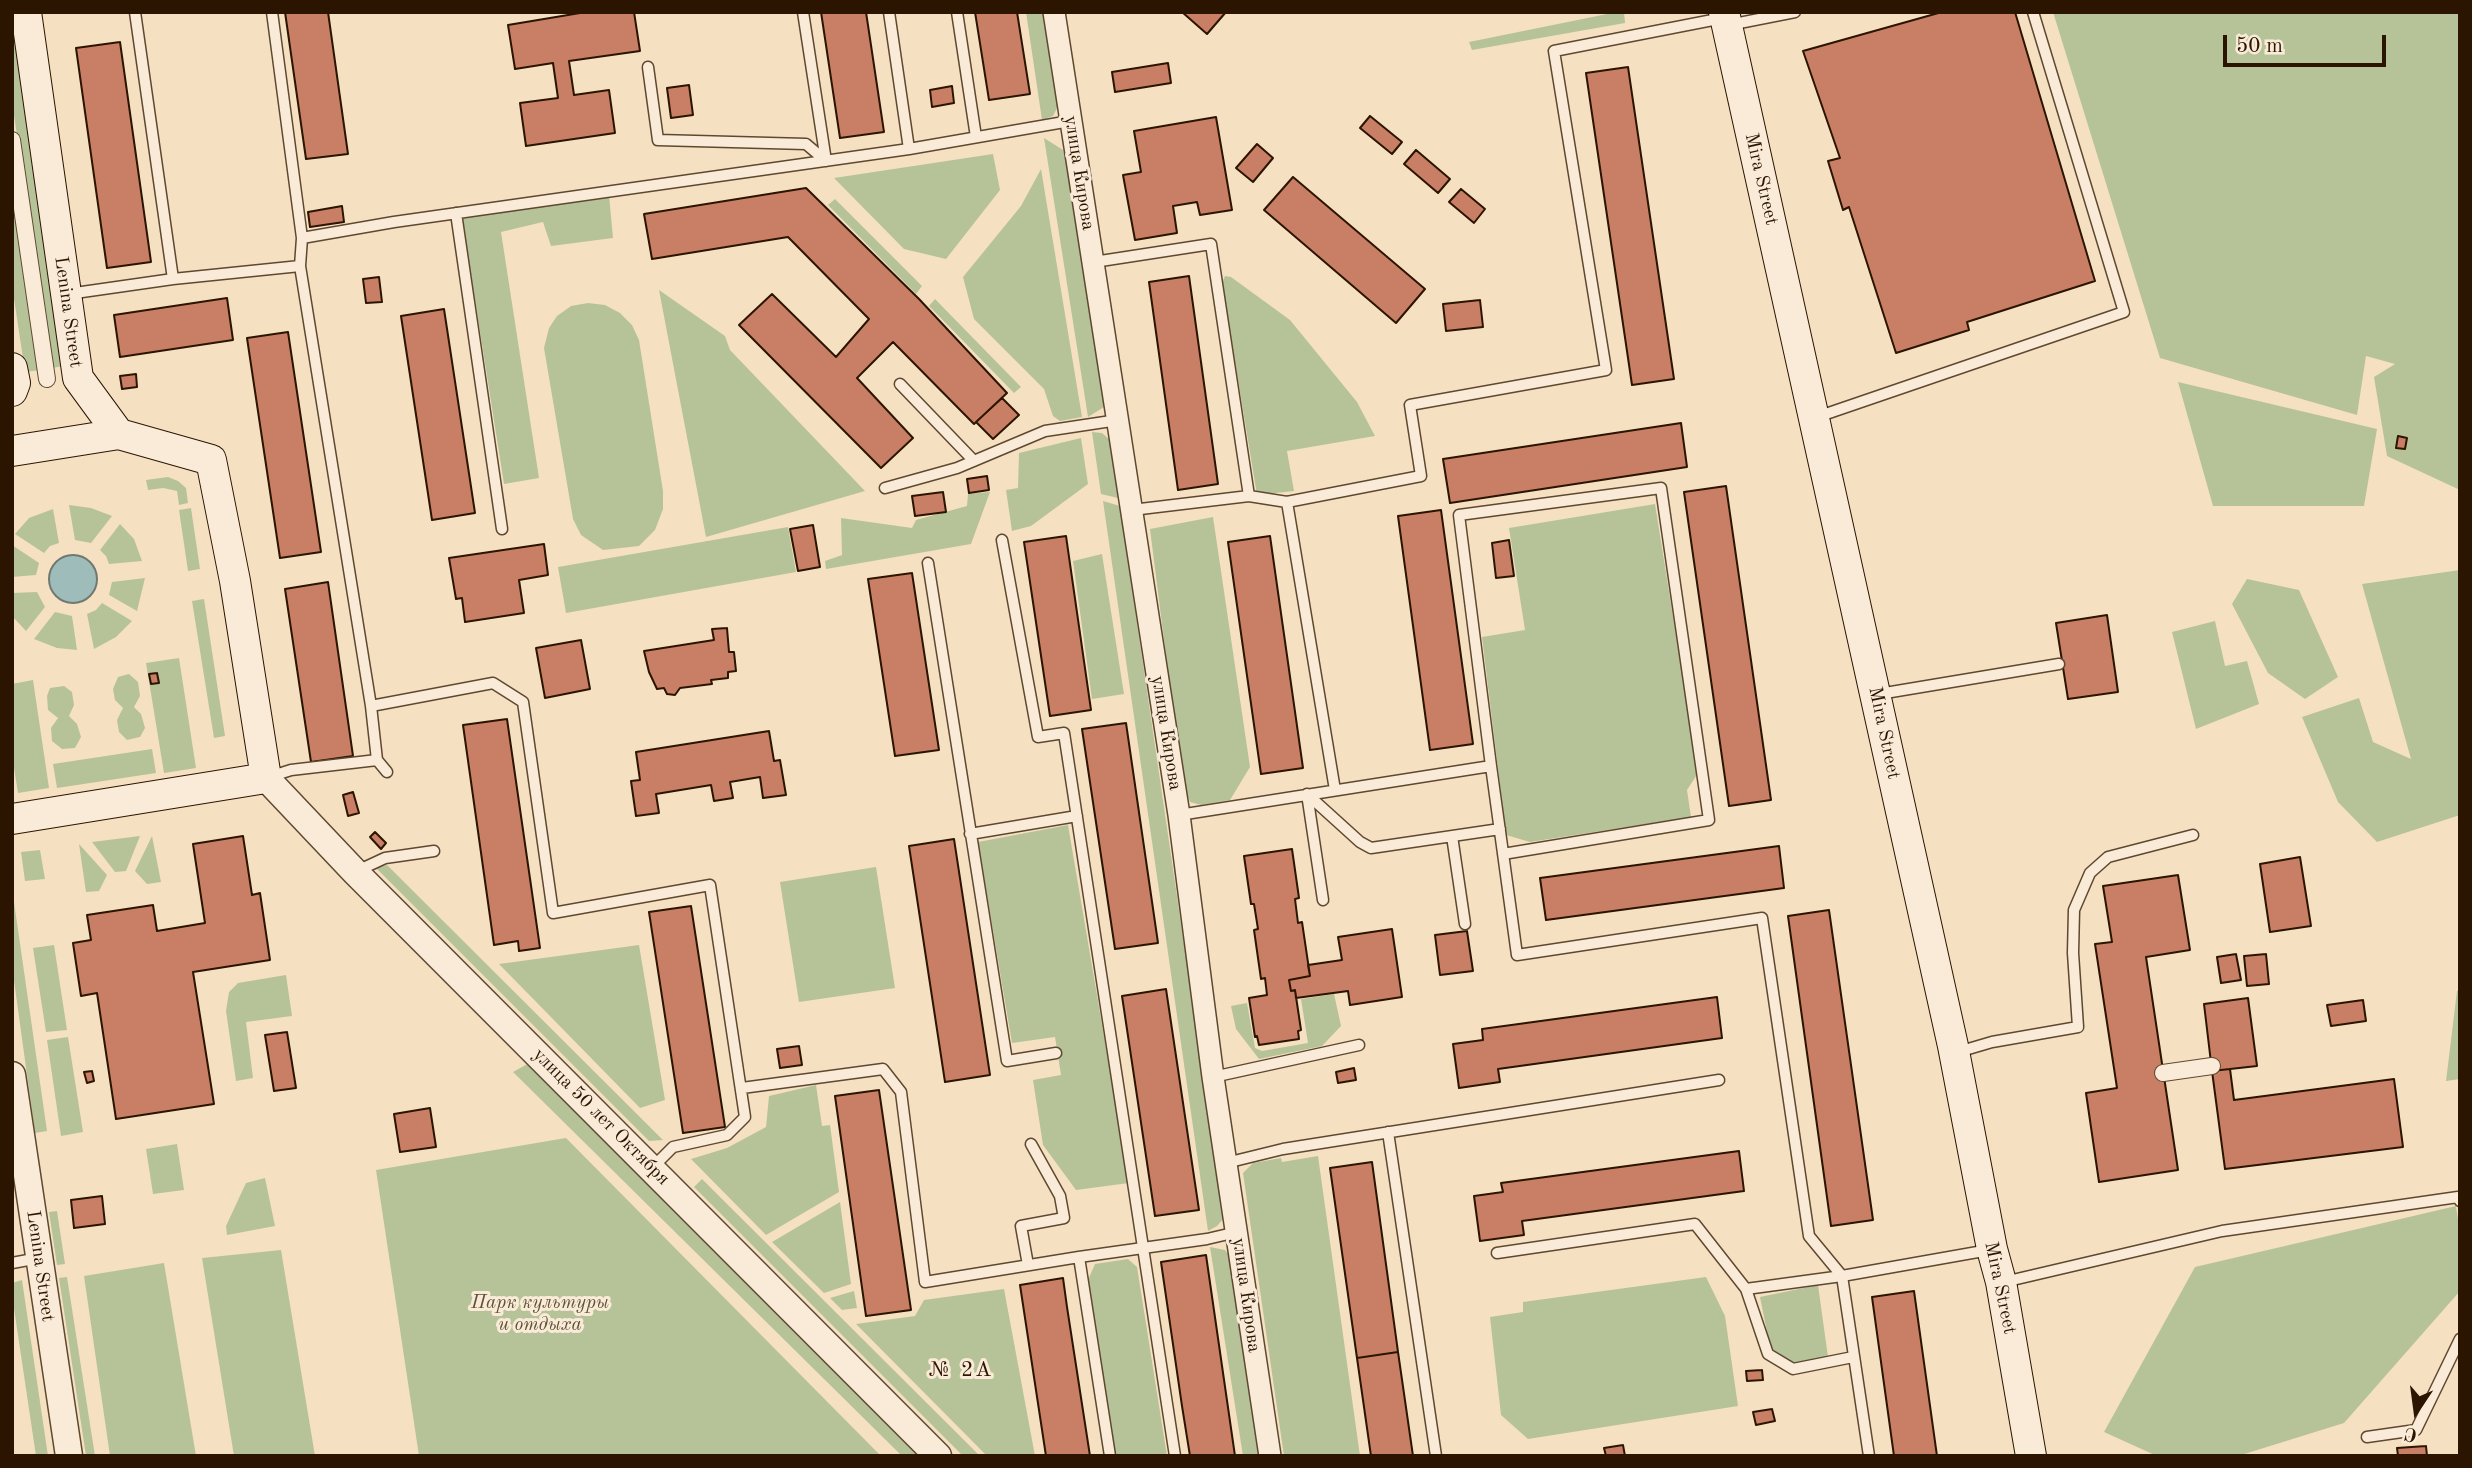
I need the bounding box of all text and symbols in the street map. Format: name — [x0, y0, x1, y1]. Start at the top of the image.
scale bar — [2227, 21, 2390, 65]
text: 50 m — [2236, 36, 2283, 57]
street label: улица Кирова — [1059, 114, 1099, 232]
street label: Mira Street — [1739, 131, 1783, 227]
street label: Lenina Street — [49, 255, 87, 369]
street label: улица Кирова — [1146, 674, 1186, 792]
street label: Mira Street — [1863, 685, 1905, 781]
street label: улица 50 лет Октября — [528, 1044, 674, 1190]
street label: Lenina Street — [21, 1209, 59, 1323]
street label: улица Кирова — [1227, 1236, 1265, 1354]
street label: Mira Street — [1979, 1240, 2021, 1336]
park label: Парк культуры и отдыха — [471, 1292, 609, 1336]
district label: № 2А — [929, 1357, 993, 1383]
north arrow — [2381, 1377, 2451, 1447]
text: С — [2403, 1422, 2419, 1444]

